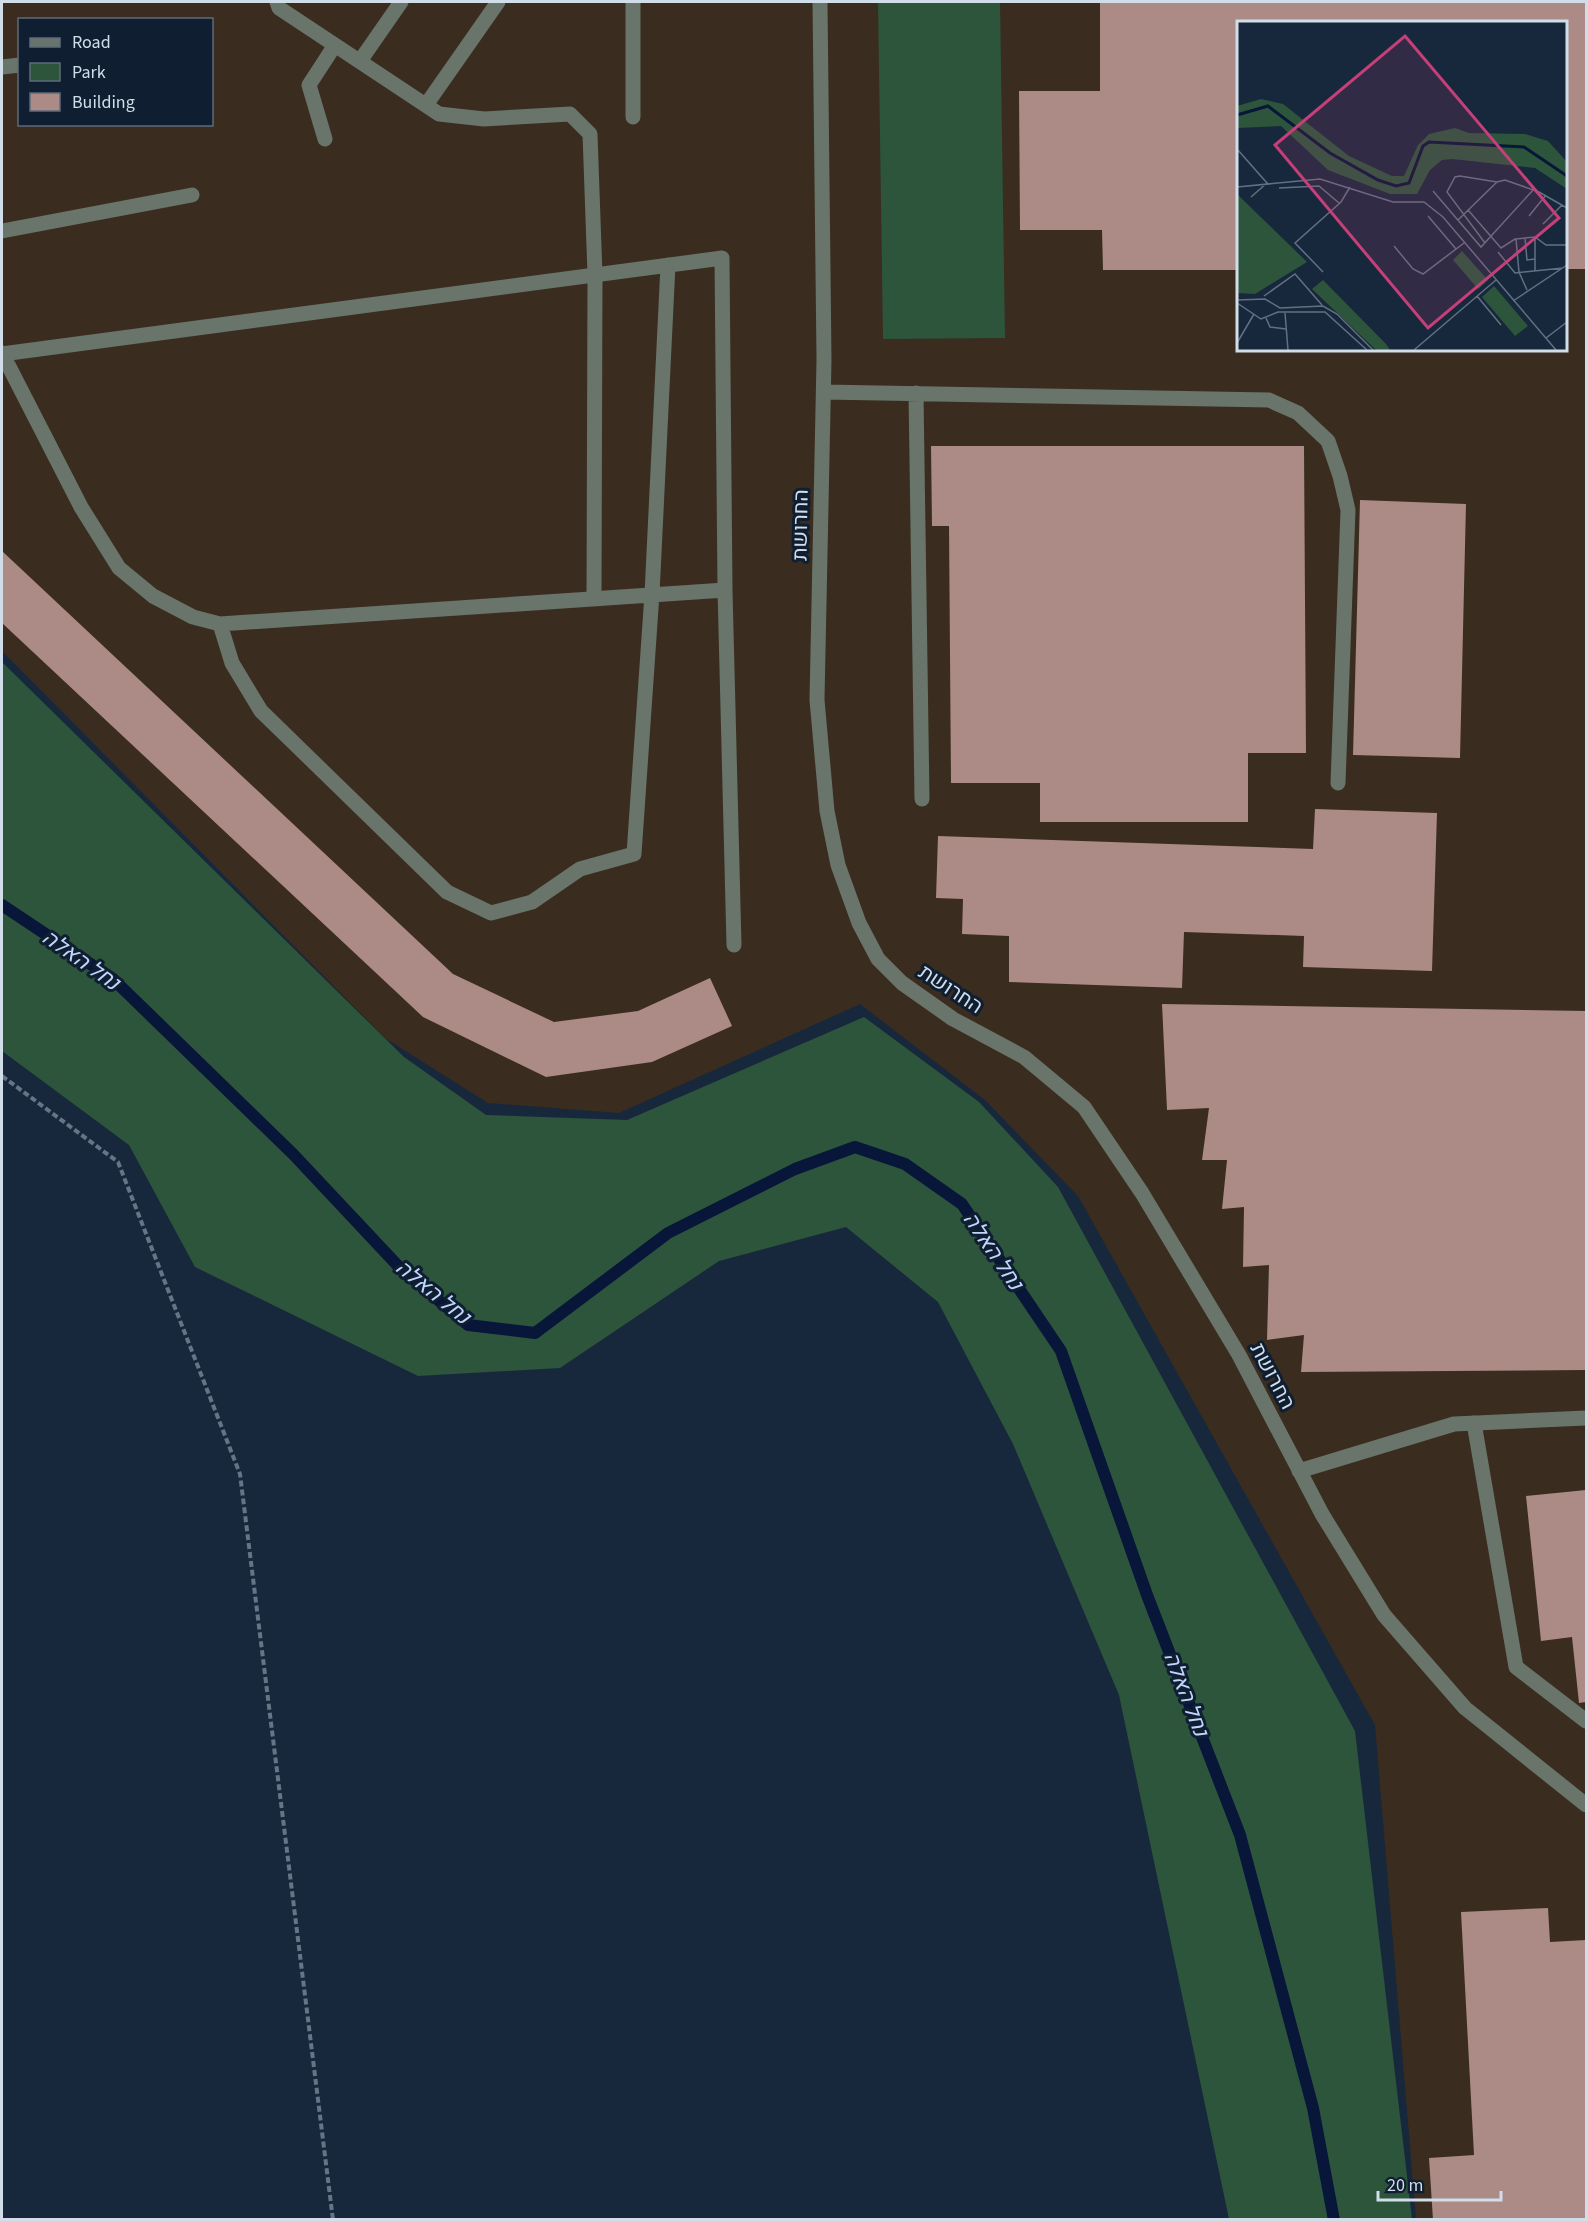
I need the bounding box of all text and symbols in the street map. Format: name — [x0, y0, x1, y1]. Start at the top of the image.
legend — [18, 18, 213, 126]
inset map — [1237, 21, 1567, 351]
text: Road — [72, 30, 111, 55]
text: Park — [72, 60, 106, 85]
text: Building — [72, 90, 135, 115]
street label: החרושת — [784, 489, 816, 561]
water label: נחל האלה — [36, 922, 128, 1000]
street label: החרושת — [913, 957, 989, 1021]
water label: נחל האלה — [955, 1205, 1032, 1298]
water label: נחל האלה — [389, 1252, 479, 1333]
street label: החרושת — [1243, 1337, 1303, 1415]
water label: נחל האלה — [1155, 1647, 1217, 1743]
scale bar — [1378, 2164, 1501, 2202]
text: 20 m — [1387, 2173, 1423, 2198]

